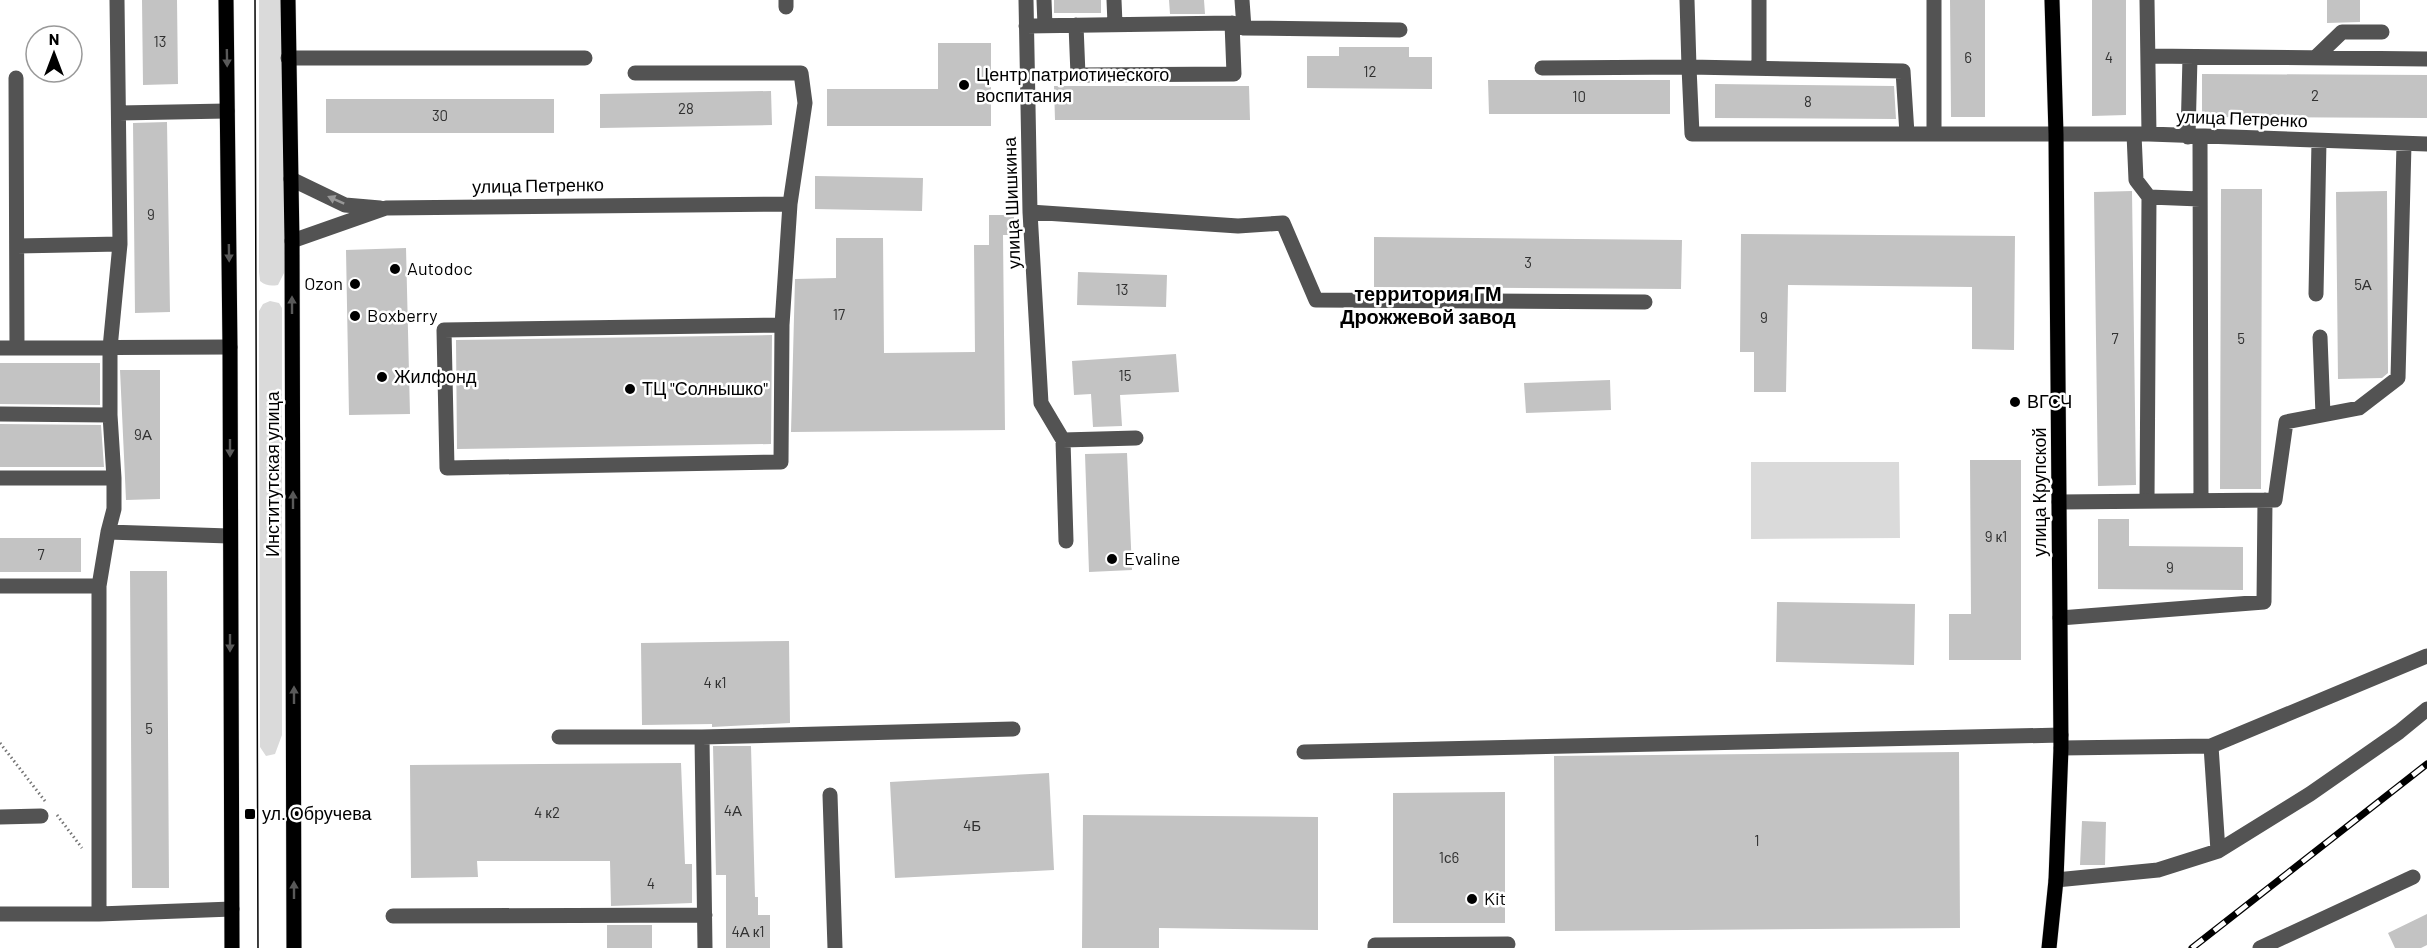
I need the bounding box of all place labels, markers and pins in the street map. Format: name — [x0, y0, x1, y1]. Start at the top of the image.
place label: Центр патриотического воспитания — [976, 63, 1169, 106]
marker: Центр патриотического воспитания — [957, 78, 971, 92]
place label: Autodoc — [407, 257, 473, 279]
marker: Autodoc — [388, 262, 402, 276]
place label: Ozon — [304, 272, 343, 294]
marker: Ozon — [348, 277, 362, 291]
place label: Boxberry — [367, 304, 438, 326]
marker: Boxberry — [348, 309, 362, 323]
place label: Жилфонд — [394, 365, 477, 387]
marker: Жилфонд — [375, 370, 389, 384]
place label: ТЦ "Солнышко" — [642, 377, 768, 399]
marker: ТЦ "Солнышко" — [623, 382, 637, 396]
place label: ВГСЧ — [2027, 390, 2072, 412]
marker: ВГСЧ — [2008, 395, 2022, 409]
place label: Evaline — [1124, 547, 1180, 569]
marker: Evaline — [1105, 552, 1119, 566]
place label: ул. Обручева — [262, 802, 373, 824]
marker: ул. Обручева — [243, 807, 257, 821]
place label: Kit — [1484, 887, 1506, 909]
marker: Kit — [1465, 892, 1479, 906]

